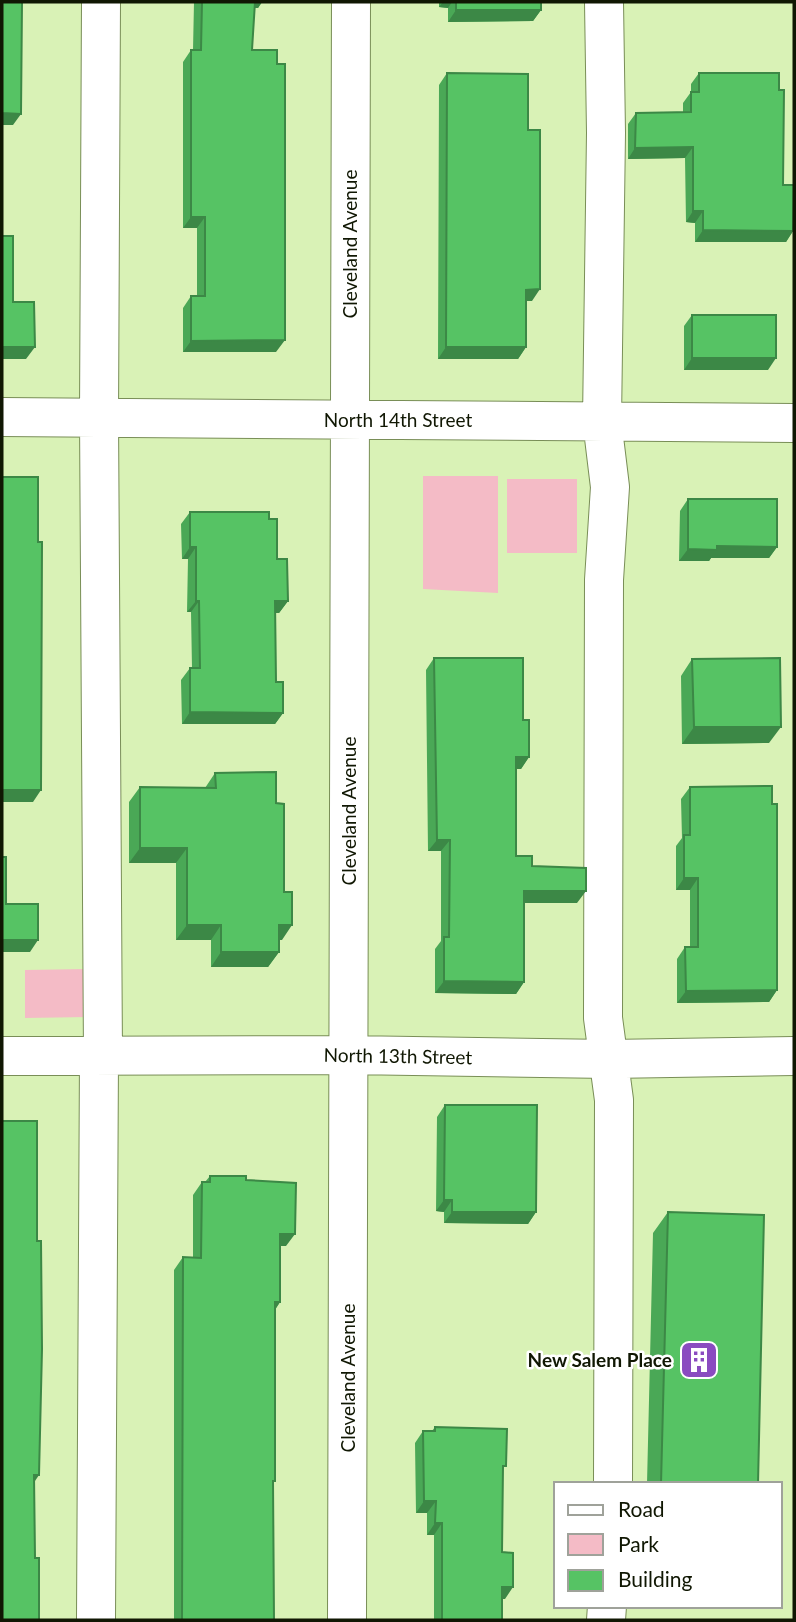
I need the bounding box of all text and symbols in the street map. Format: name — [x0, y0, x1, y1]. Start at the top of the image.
street label: Cleveland Avenue — [338, 170, 361, 318]
street label: North 14th Street — [324, 408, 472, 431]
street label: Cleveland Avenue — [337, 737, 360, 885]
street label: North 13th Street — [324, 1043, 473, 1068]
street label: Cleveland Avenue — [336, 1304, 359, 1452]
building icon: New Salem Place — [678, 1339, 720, 1381]
place label: New Salem Place — [528, 1348, 672, 1371]
legend — [554, 1482, 782, 1608]
text: Road — [618, 1496, 665, 1521]
text: Park — [618, 1531, 659, 1556]
text: Building — [618, 1566, 693, 1591]

